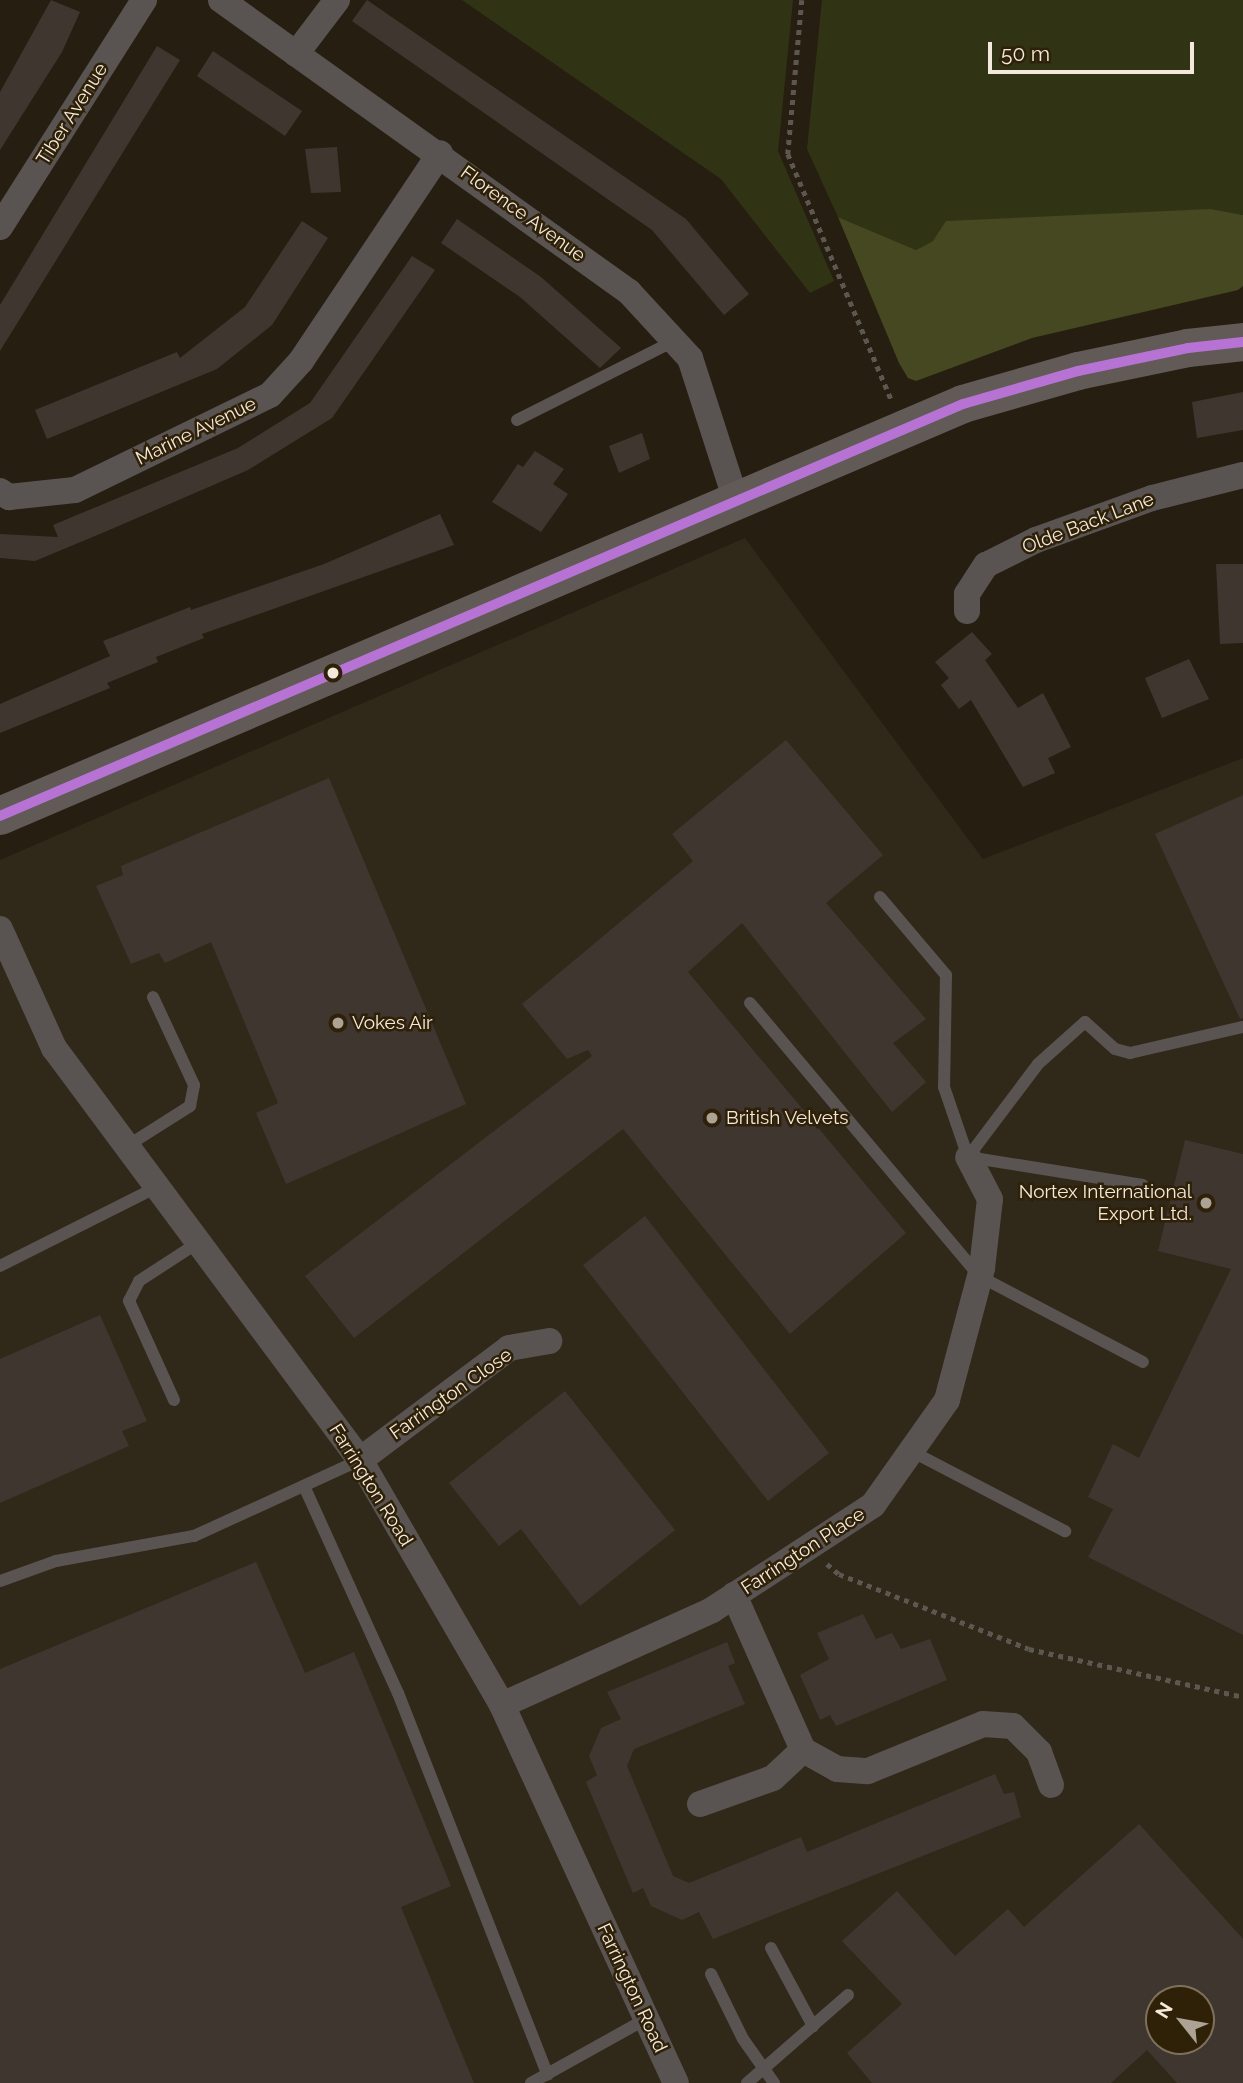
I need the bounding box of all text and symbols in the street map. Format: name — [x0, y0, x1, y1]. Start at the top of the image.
scale bar — [991, 28, 1198, 72]
text: 50 m — [1001, 41, 1050, 66]
street label: Tiber Avenue — [31, 58, 113, 170]
street label: Florence Avenue — [456, 161, 590, 267]
street label: Marine Avenue — [132, 392, 260, 470]
street label: Olde Back Lane — [1019, 487, 1157, 559]
unlabelled marker — [326, 666, 340, 680]
place label: Vokes Air — [352, 1012, 433, 1034]
marker: Vokes Air — [330, 1015, 346, 1031]
place label: British Velvets — [726, 1107, 849, 1129]
marker: British Velvets — [704, 1110, 720, 1126]
place label: Nortex International Export Ltd. — [1019, 1181, 1192, 1225]
marker: Nortex International Export Ltd. — [1198, 1195, 1214, 1211]
street label: Farrington Close — [386, 1343, 516, 1445]
street label: Farrington Road — [324, 1420, 418, 1550]
street label: Farrington Place — [737, 1503, 869, 1599]
street label: Farrington Road — [592, 1920, 672, 2056]
north arrow — [1145, 1985, 1215, 2055]
text: N — [1151, 1998, 1177, 2022]

